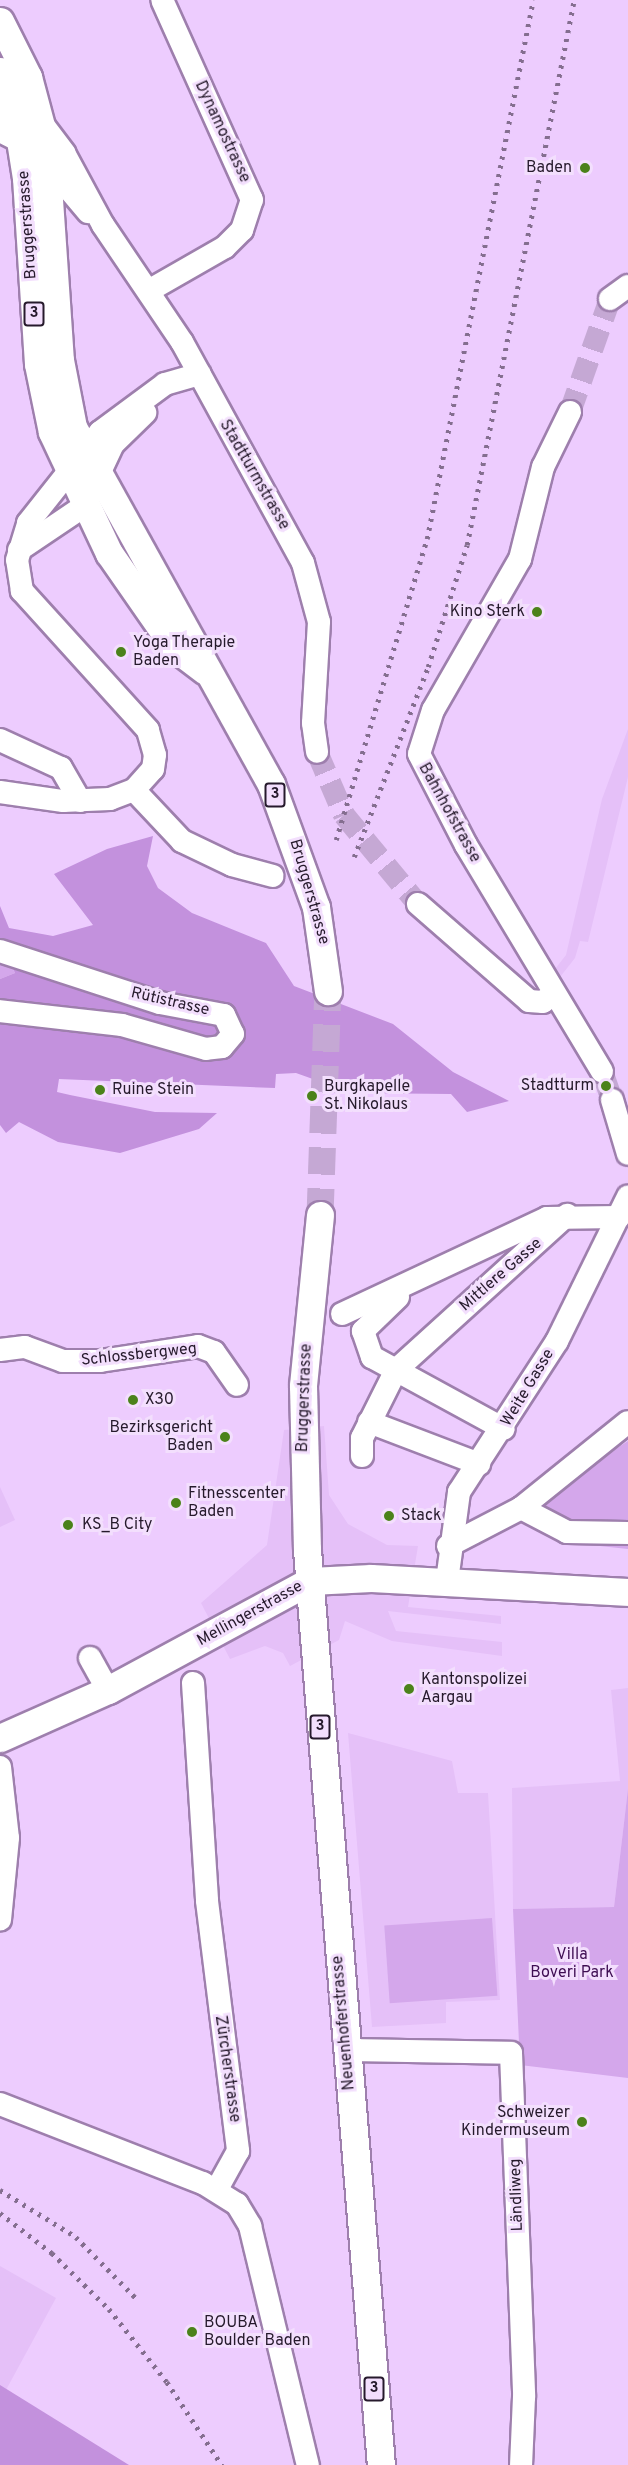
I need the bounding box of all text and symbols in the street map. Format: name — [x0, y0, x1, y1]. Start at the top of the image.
street label: Dynamostrasse — [190, 78, 254, 186]
place label: Baden — [526, 158, 572, 178]
marker: Baden — [576, 159, 594, 177]
street label: Bruggerstrasse — [15, 170, 41, 280]
road number: 3 — [24, 302, 44, 326]
street label: Stadtturmstrasse — [215, 417, 293, 533]
place label: Kino Sterk — [450, 602, 525, 622]
marker: Kino Sterk — [530, 605, 544, 619]
place label: Yoga Therapie Baden — [133, 633, 236, 671]
marker: Yoga Therapie Baden — [114, 645, 128, 659]
street label: Bahnhofstrasse — [414, 760, 484, 866]
road number: 3 — [264, 783, 286, 807]
street label: Bruggerstrasse — [285, 837, 333, 947]
street label: Rütistrasse — [129, 984, 211, 1020]
place label: Stadtturm — [521, 1076, 594, 1096]
place label: Burgkapelle St. Nikolaus — [324, 1077, 410, 1115]
marker: Stadtturm — [599, 1079, 613, 1093]
place label: Ruine Stein — [112, 1080, 194, 1100]
marker: Ruine Stein — [93, 1083, 107, 1097]
marker: Burgkapelle St. Nikolaus — [305, 1089, 319, 1103]
street label: Mittlere Gasse — [456, 1234, 546, 1316]
street label: Schlossbergweg — [80, 1339, 198, 1371]
street label: Bruggerstrasse — [294, 1343, 316, 1453]
street label: Weite Gasse — [497, 1346, 559, 1430]
place label: X30 — [145, 1390, 174, 1410]
marker: X30 — [126, 1393, 140, 1407]
place label: Bezirksgericht Baden — [109, 1418, 213, 1456]
marker: Bezirksgericht Baden — [218, 1430, 232, 1444]
place label: Fitnesscenter Baden — [188, 1484, 286, 1522]
marker: Fitnesscenter Baden — [169, 1496, 183, 1510]
place label: Stack — [401, 1506, 441, 1526]
marker: Stack — [382, 1509, 396, 1523]
place label: KS_B City — [82, 1515, 152, 1535]
marker: KS_B City — [59, 1516, 77, 1534]
street label: Mellingerstrasse — [194, 1577, 306, 1651]
place label: Kantonspolizei Aargau — [421, 1670, 527, 1708]
marker: Kantonspolizei Aargau — [402, 1682, 416, 1696]
road number: 3 — [310, 1715, 330, 1739]
park label: Villa Boveri Park — [530, 1945, 614, 1983]
street label: Neuenhoferstrasse — [329, 1955, 359, 2091]
street label: Zürcherstrasse — [210, 2014, 244, 2124]
place label: Schweizer Kindermuseum — [461, 2103, 570, 2141]
marker: Schweizer Kindermuseum — [575, 2115, 589, 2129]
street label: Ländliweg — [506, 2158, 528, 2232]
place label: BOUBA Boulder Baden — [204, 2313, 311, 2351]
marker: BOUBA Boulder Baden — [185, 2325, 199, 2339]
road number: 3 — [364, 2377, 385, 2401]

